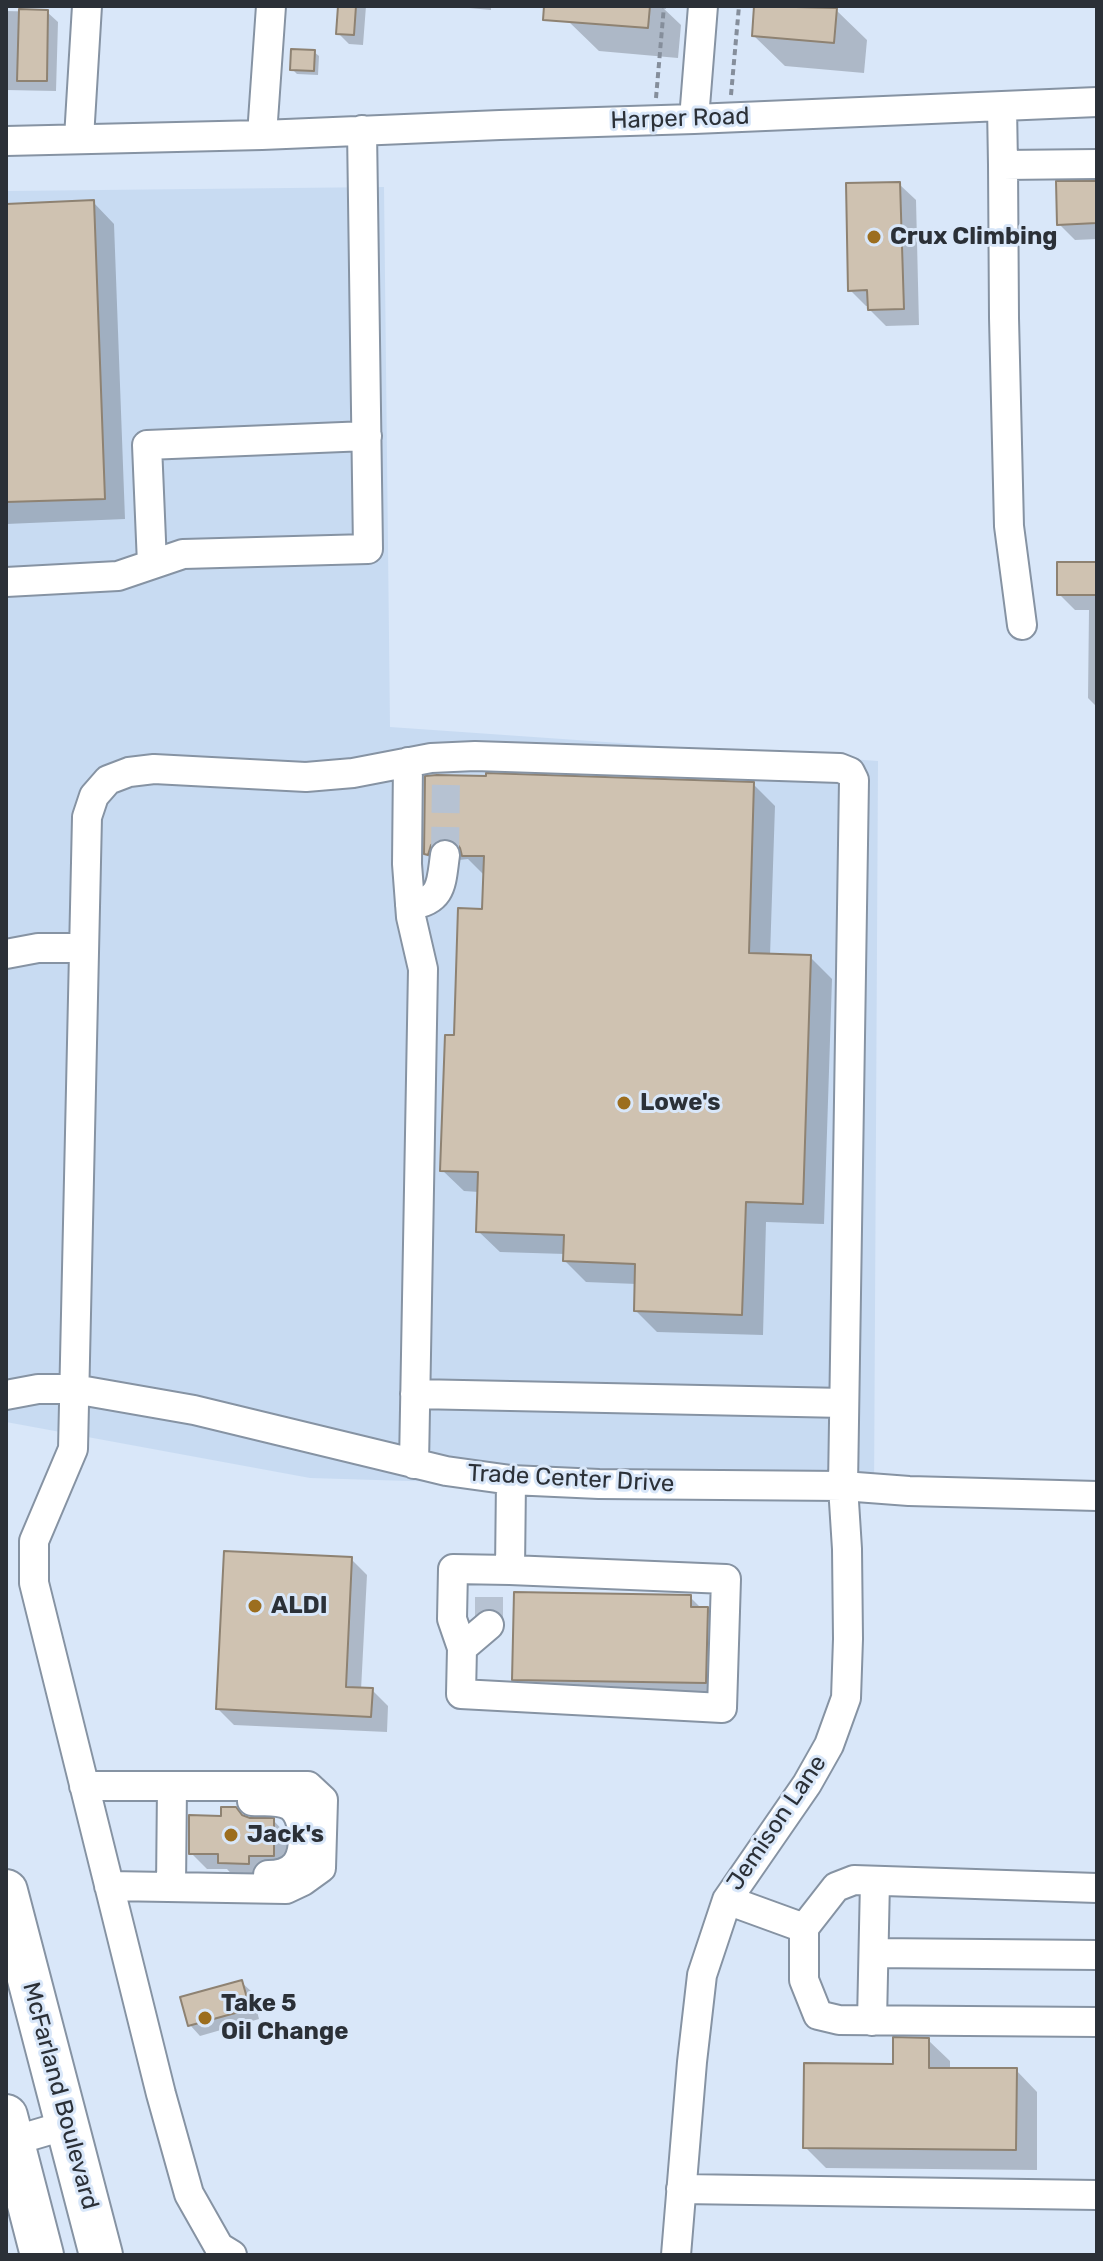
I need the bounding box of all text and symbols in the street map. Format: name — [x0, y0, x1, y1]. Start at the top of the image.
street label: Harper Road — [610, 102, 750, 136]
place label: Crux Climbing — [890, 223, 1058, 251]
marker: Crux Climbing — [865, 228, 883, 246]
place label: Lowe's — [640, 1089, 721, 1117]
marker: Lowe's — [615, 1094, 633, 1112]
street label: Trade Center Drive — [467, 1459, 675, 1499]
place label: ALDI — [271, 1592, 327, 1620]
marker: ALDI — [246, 1597, 264, 1615]
street label: Jemison Lane — [721, 1750, 833, 1896]
place label: Jack's — [247, 1821, 324, 1849]
marker: Jack's — [222, 1826, 240, 1844]
street label: McFarland Boulevard — [16, 1979, 104, 2213]
place label: Take 5 Oil Change — [221, 1990, 348, 2046]
marker: Take 5 Oil Change — [196, 2009, 214, 2027]

